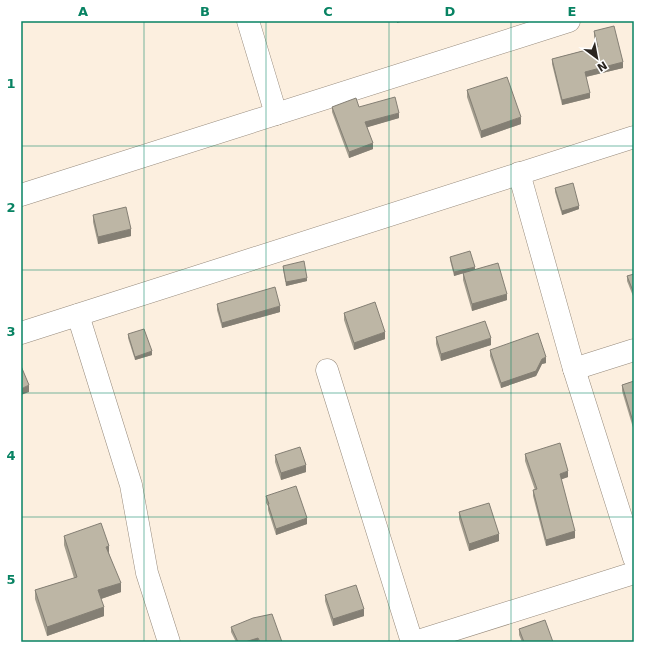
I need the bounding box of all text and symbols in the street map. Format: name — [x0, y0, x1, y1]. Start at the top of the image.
text: A — [78, 4, 88, 19]
text: B — [200, 4, 210, 19]
text: C — [323, 4, 333, 19]
text: D — [445, 4, 456, 19]
text: E — [568, 4, 576, 19]
north arrow — [577, 38, 617, 78]
text: N — [595, 58, 609, 74]
text: 1 — [6, 76, 16, 91]
text: 2 — [6, 200, 16, 215]
text: 3 — [6, 324, 16, 339]
text: 4 — [6, 448, 16, 463]
text: 5 — [6, 572, 16, 587]

